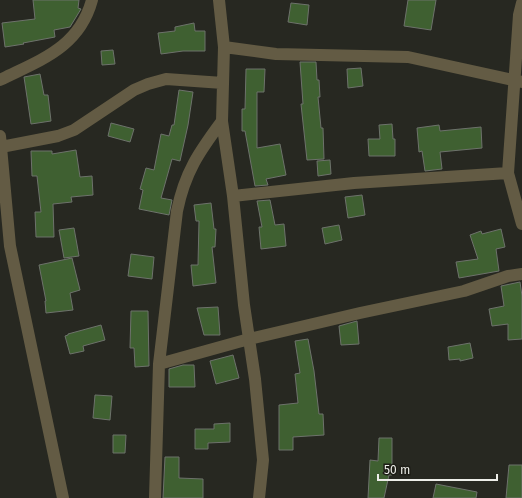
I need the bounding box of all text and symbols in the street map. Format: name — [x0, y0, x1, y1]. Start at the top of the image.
scale bar — [378, 456, 497, 482]
text: 50 m — [384, 463, 410, 477]

